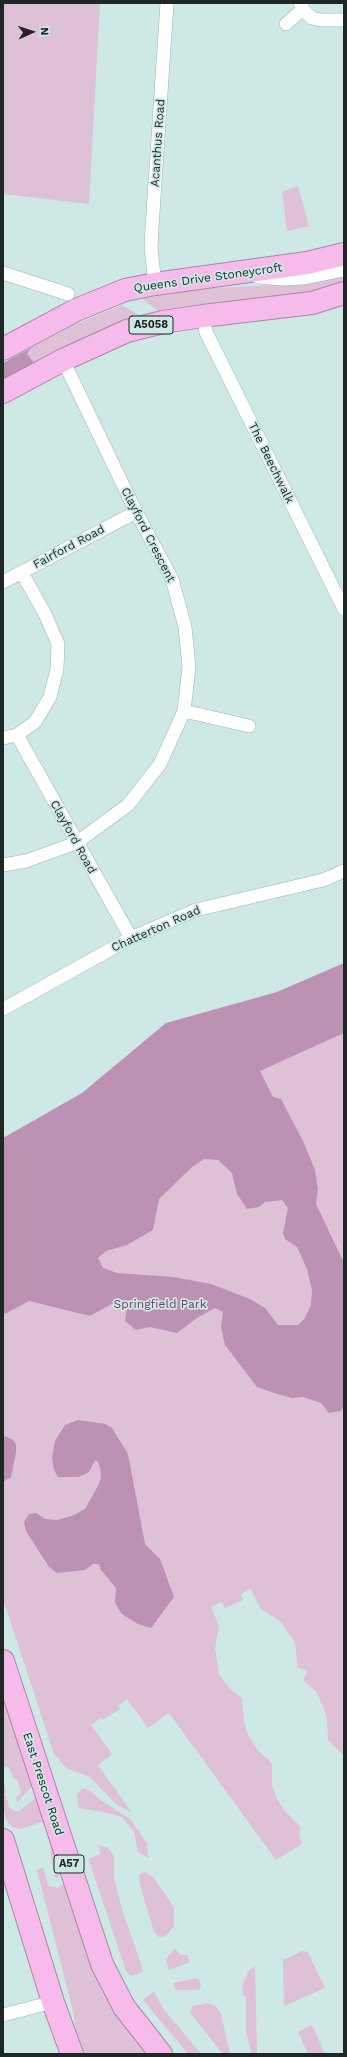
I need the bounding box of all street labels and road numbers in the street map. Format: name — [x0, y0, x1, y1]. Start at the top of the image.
street label: Acanthus Road — [148, 98, 168, 188]
street label: Queens Drive Stoneycroft — [133, 260, 283, 296]
road number: A5058 — [129, 316, 173, 334]
street label: The Beechwalk — [245, 420, 297, 506]
street label: Clayford Crescent — [118, 485, 178, 585]
street label: Fairford Road — [31, 522, 107, 572]
street label: Clayford Road — [47, 798, 99, 876]
street label: Chatterton Road — [109, 903, 203, 955]
street label: East Prescot Road — [20, 1731, 66, 1837]
road number: A57 — [54, 1855, 84, 1873]

